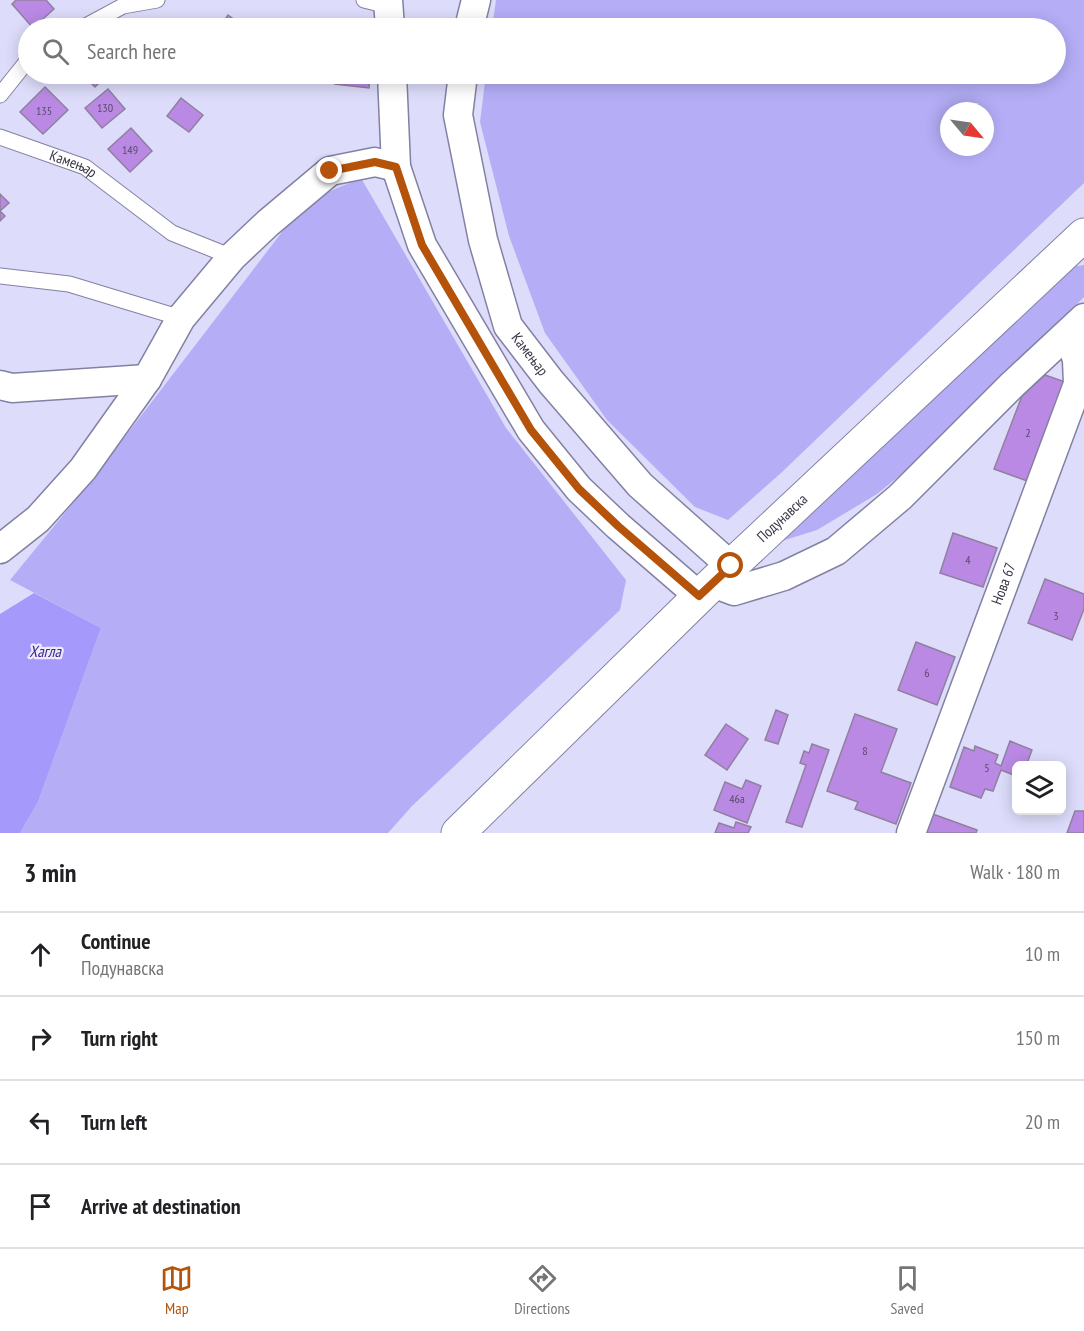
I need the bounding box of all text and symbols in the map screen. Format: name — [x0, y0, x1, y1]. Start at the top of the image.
search box — [18, 18, 1066, 84]
icon: search — [39, 35, 72, 68]
text: Search here — [87, 37, 176, 65]
house number: 130 — [97, 100, 113, 115]
north arrow — [940, 102, 994, 156]
house number: 135 — [36, 103, 52, 118]
house number: 149 — [122, 142, 138, 157]
street label: Камењар — [47, 145, 101, 182]
route end — [316, 157, 342, 183]
street label: Камењар — [508, 329, 553, 379]
house number: 2 — [1025, 425, 1031, 440]
street label: Подунавска — [753, 489, 811, 546]
route start — [717, 552, 743, 578]
house number: 4 — [965, 552, 971, 567]
street label: Нова 67 — [987, 560, 1020, 607]
house number: 3 — [1053, 608, 1059, 623]
water label: Хагла — [29, 641, 62, 661]
house number: 6 — [924, 665, 930, 680]
house number: 8 — [862, 743, 868, 758]
house number: 5 — [984, 760, 990, 775]
map controls — [1012, 761, 1066, 815]
button: layers — [1012, 761, 1066, 815]
house number: 46a — [729, 791, 745, 806]
text: 3 min — [24, 856, 77, 889]
text: Walk · 180 m — [970, 859, 1060, 885]
text: Continue — [81, 927, 151, 955]
icon: ahead — [24, 938, 57, 971]
text: 10 m — [1025, 941, 1060, 967]
text: Подунавска — [81, 955, 164, 981]
icon: right — [24, 1022, 57, 1055]
text: Turn right — [81, 1024, 158, 1052]
text: 150 m — [1016, 1025, 1060, 1051]
icon: left — [24, 1106, 57, 1139]
text: Turn left — [81, 1108, 147, 1136]
text: 20 m — [1025, 1109, 1060, 1135]
icon: arrive — [24, 1190, 57, 1223]
text: Arrive at destination — [81, 1192, 241, 1220]
tab: Map — [160, 1262, 193, 1318]
tab: Directions — [514, 1262, 570, 1318]
tab: Saved — [891, 1262, 924, 1318]

